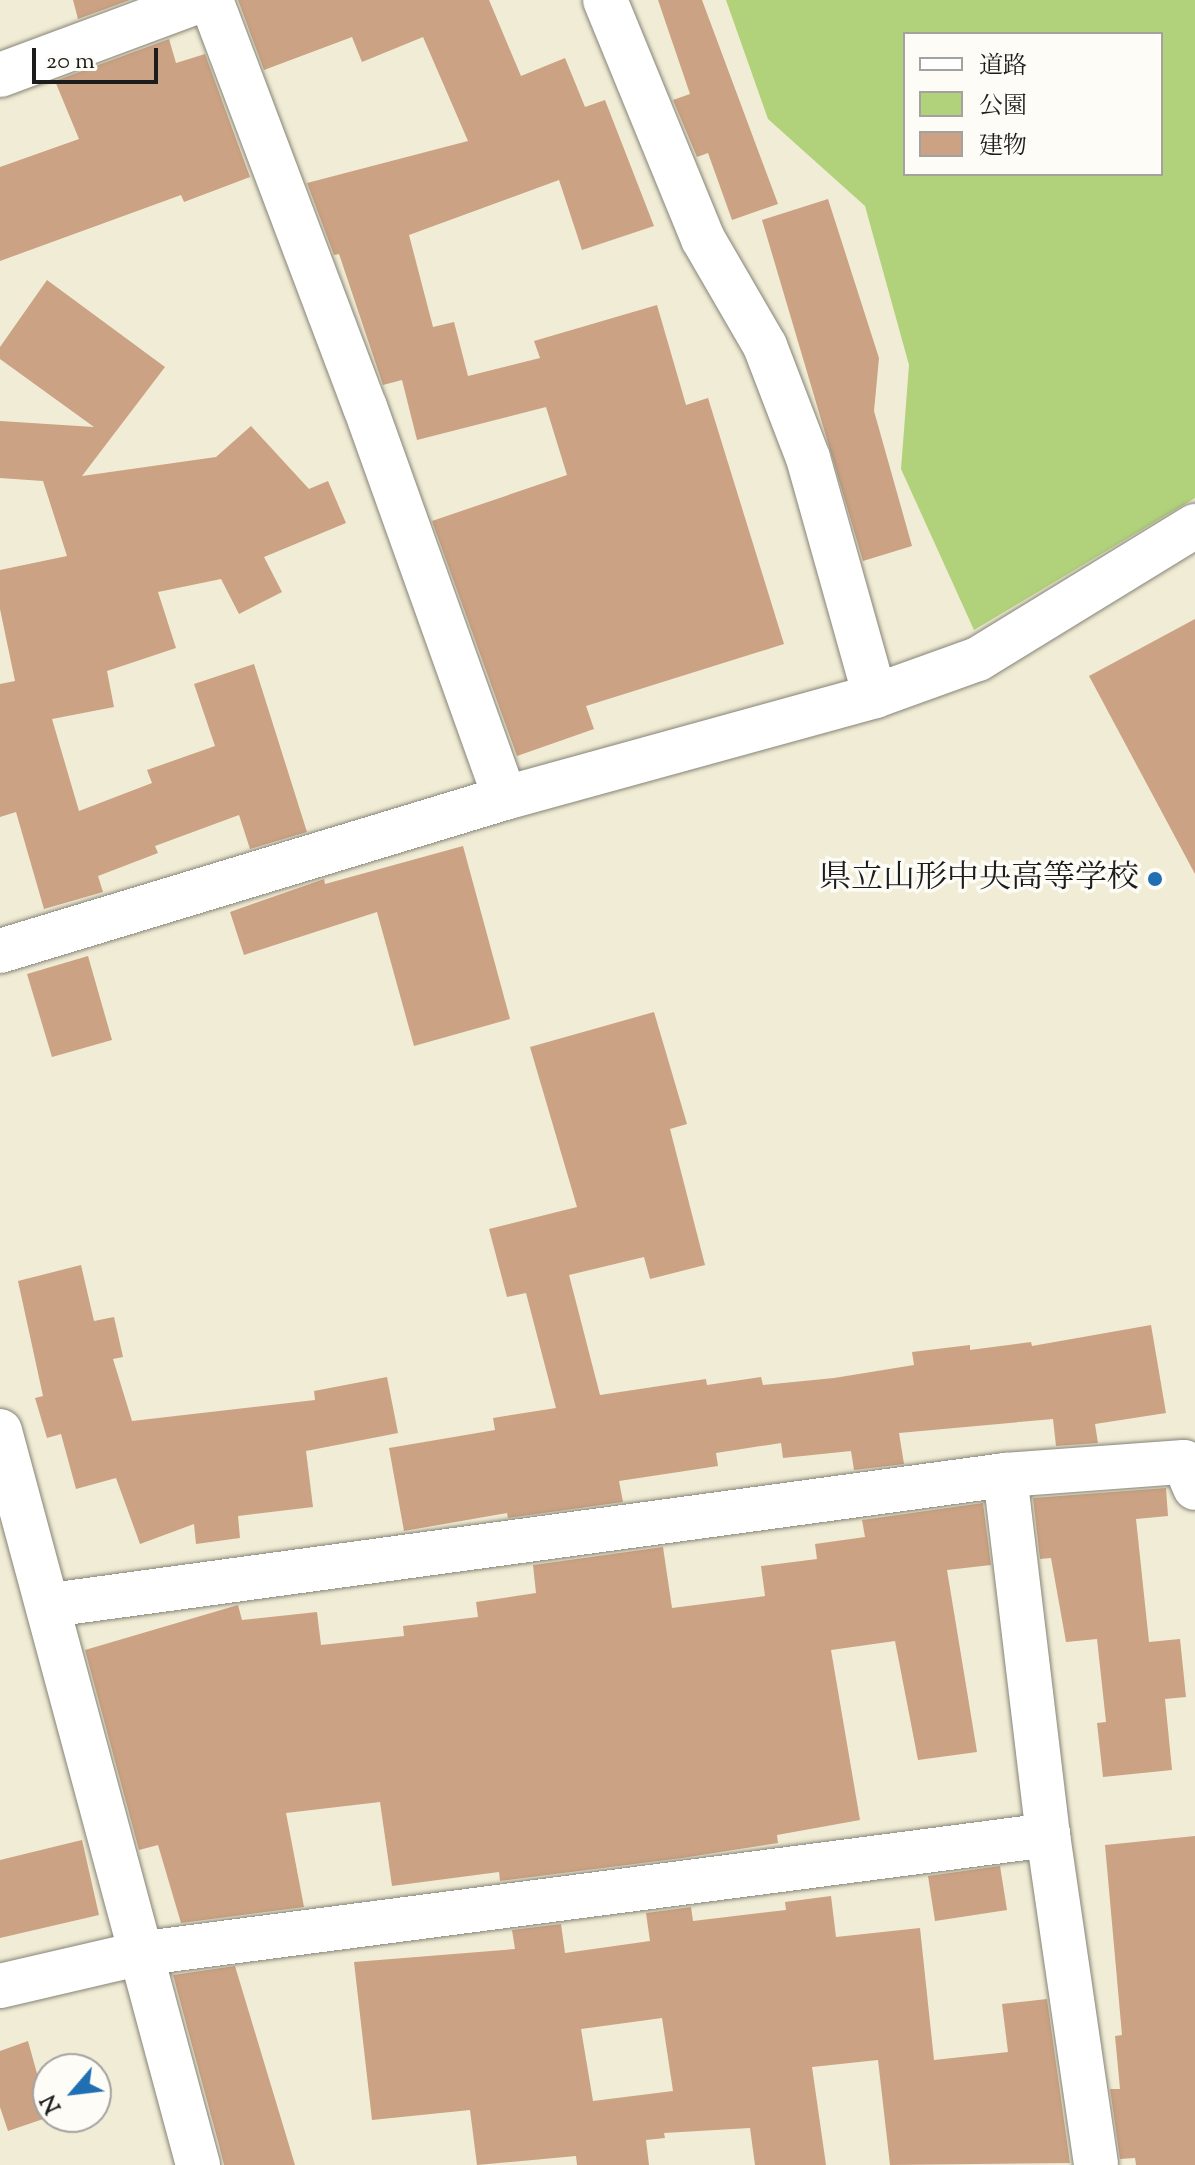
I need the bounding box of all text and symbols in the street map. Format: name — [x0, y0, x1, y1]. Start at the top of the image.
scale bar — [36, 32, 162, 82]
legend — [903, 32, 1163, 176]
text: 20 m — [46, 45, 95, 79]
text: 道路 — [979, 50, 1027, 84]
text: 公園 — [979, 90, 1027, 124]
text: 建物 — [979, 130, 1027, 164]
place label: 県立山形中央高等学校 — [819, 860, 1139, 898]
marker: 県立山形中央高等学校 — [1146, 870, 1164, 888]
north arrow — [32, 2053, 112, 2133]
text: N — [34, 2088, 71, 2119]

